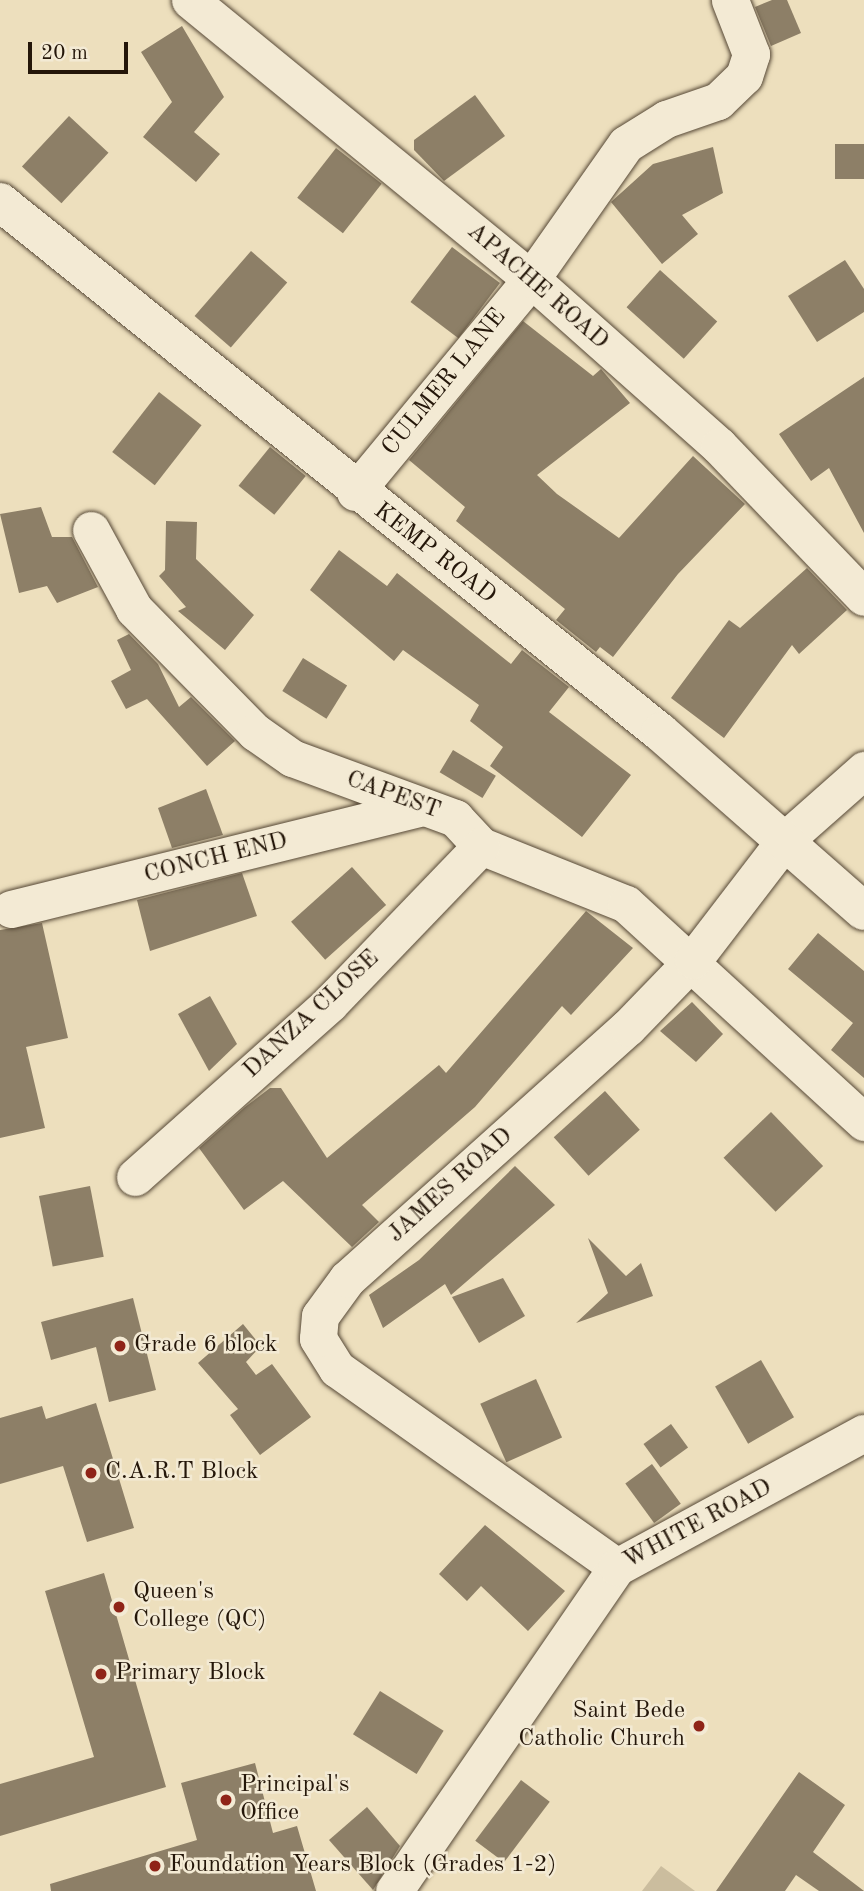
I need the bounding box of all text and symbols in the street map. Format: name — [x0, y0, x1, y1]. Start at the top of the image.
scale bar — [32, 28, 131, 72]
text: 20 m — [41, 43, 88, 64]
street label: APACHE ROAD — [460, 218, 614, 356]
street label: CULMER LANE — [377, 304, 513, 462]
street label: KEMP ROAD — [367, 497, 501, 611]
street label: CAPEST — [342, 766, 444, 826]
street label: CONCH END — [141, 827, 291, 891]
street label: DANZA CLOSE — [238, 945, 386, 1085]
street label: JAMES ROAD — [383, 1123, 519, 1249]
place label: Grade 6 block — [134, 1332, 278, 1360]
marker: Grade 6 block — [112, 1338, 128, 1354]
place label: C.A.R.T Block — [105, 1459, 259, 1487]
marker: C.A.R.T Block — [83, 1465, 99, 1481]
street label: WHITE ROAD — [619, 1474, 777, 1576]
place label: Queen's College (QC) — [133, 1579, 266, 1635]
marker: Queen's College (QC) — [111, 1599, 127, 1615]
place label: Primary Block — [115, 1660, 266, 1688]
marker: Primary Block — [93, 1666, 109, 1682]
place label: Saint Bede Catholic Church — [518, 1698, 685, 1754]
marker: Saint Bede Catholic Church — [691, 1718, 707, 1734]
place label: Principal's Office — [240, 1772, 349, 1828]
marker: Principal's Office — [218, 1792, 234, 1808]
place label: Foundation Years Block (Grades 1-2) — [169, 1852, 556, 1880]
marker: Foundation Years Block (Grades 1-2) — [147, 1858, 163, 1874]

